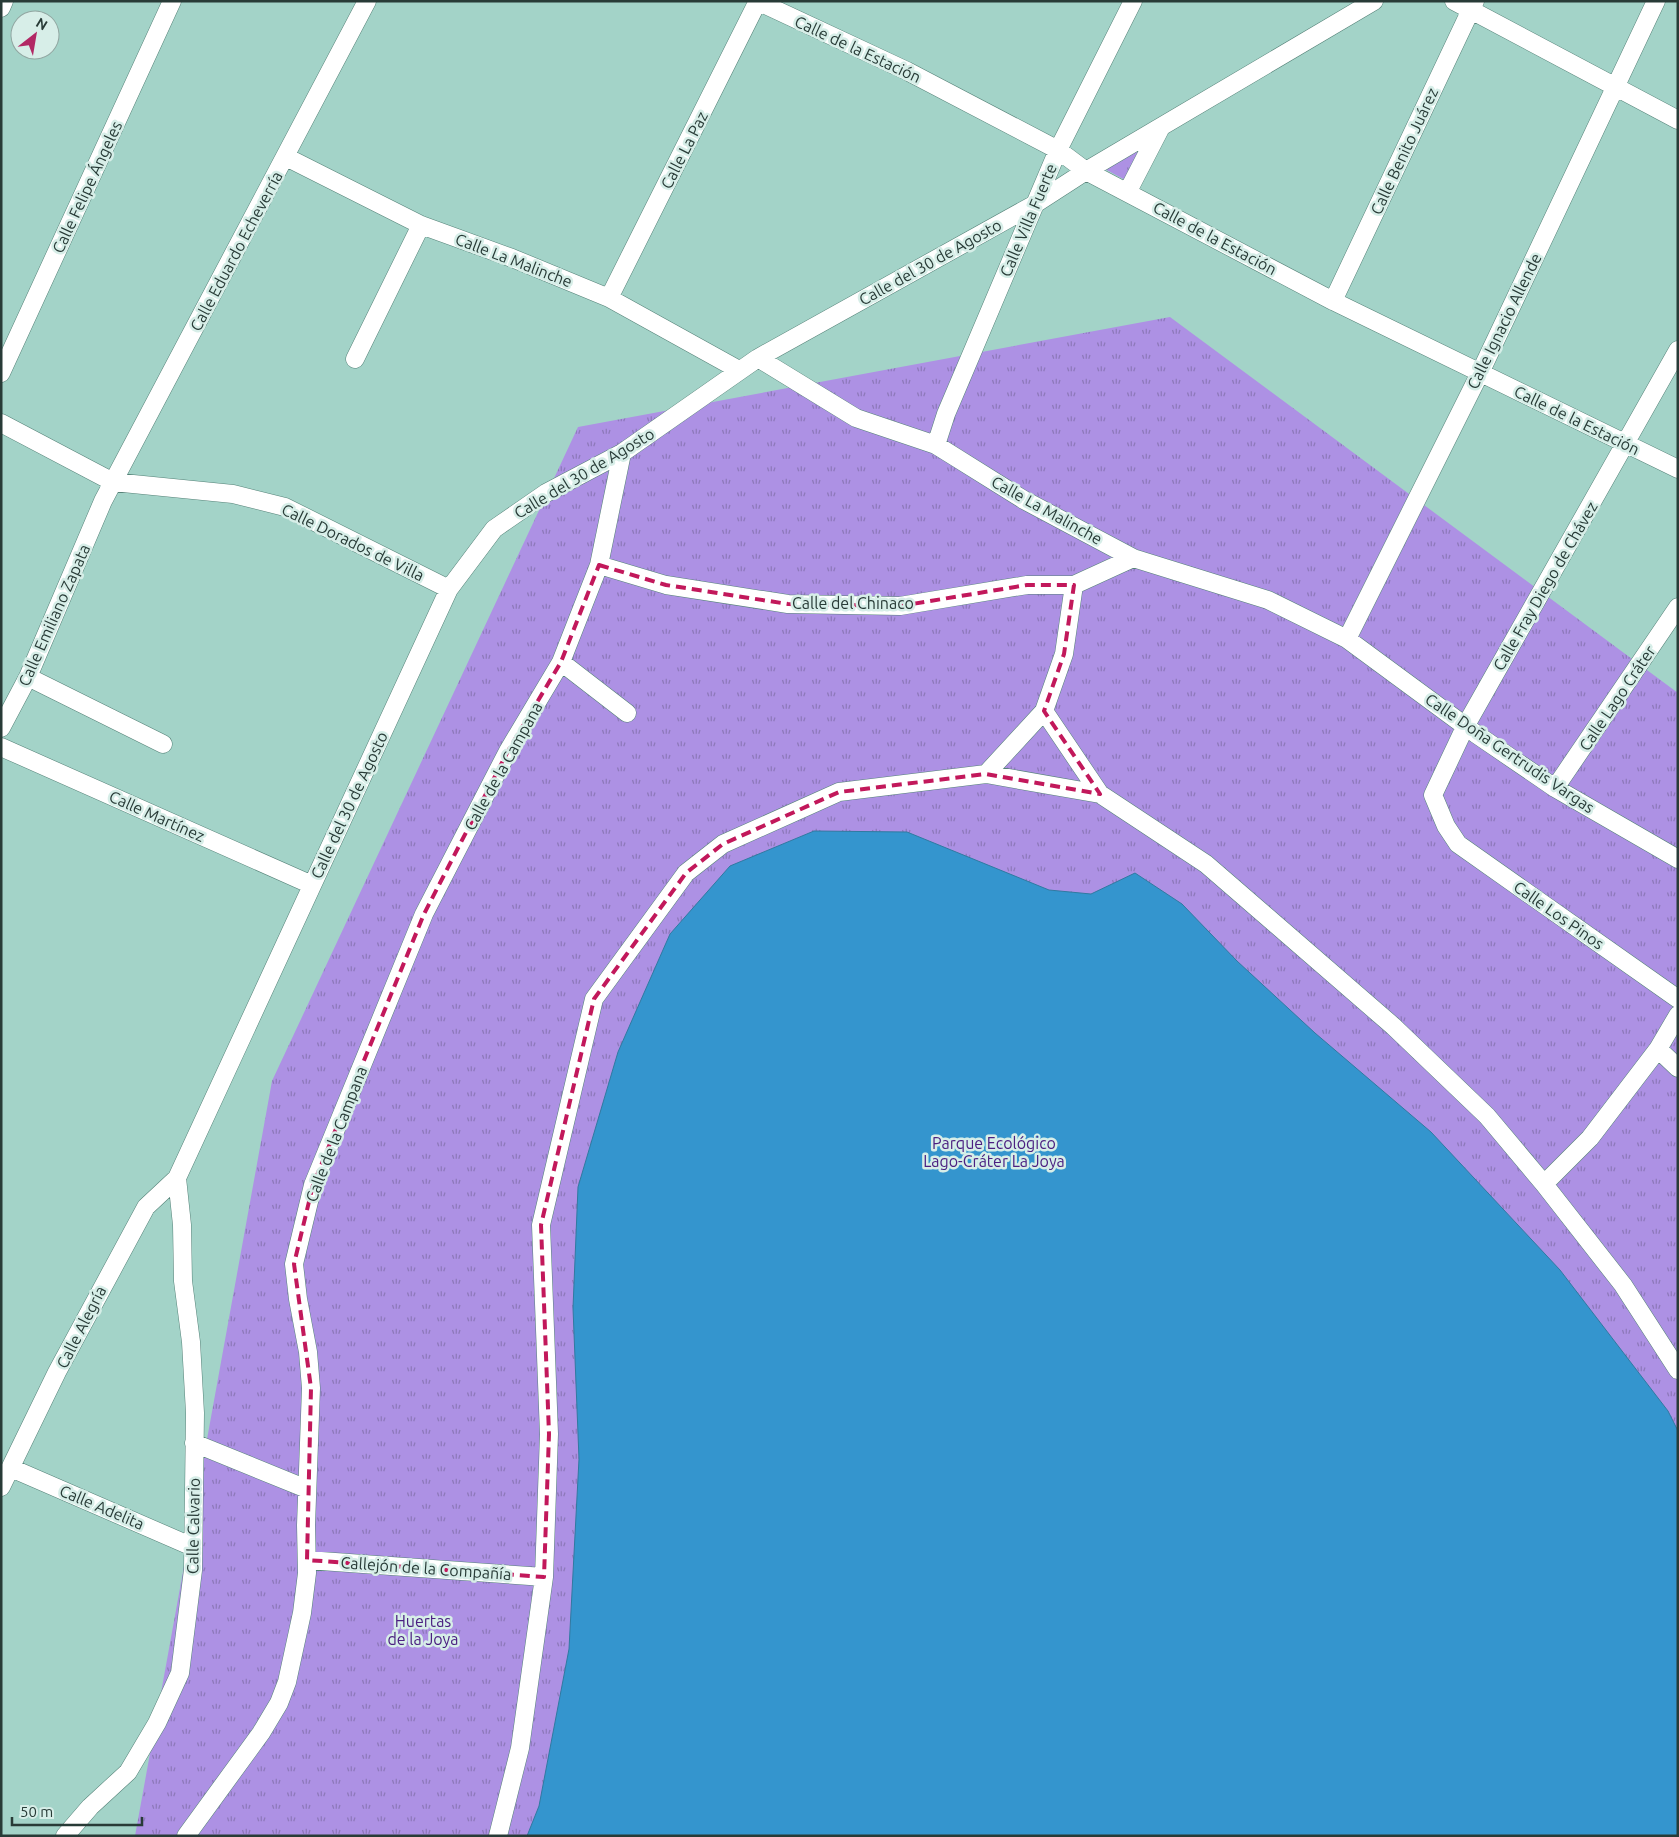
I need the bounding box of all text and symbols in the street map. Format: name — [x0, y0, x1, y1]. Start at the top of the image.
north arrow — [10, 10, 60, 60]
street label: Calle de la Estación — [792, 12, 924, 86]
text: N — [33, 14, 50, 33]
street label: Calle Benito Juárez — [1367, 85, 1441, 217]
street label: Calle La Paz — [657, 108, 711, 192]
street label: Calle Felipe Ángeles — [47, 117, 126, 256]
street label: Calle Villa Fuerte — [996, 161, 1060, 279]
street label: Calle Eduardo Echeverría — [186, 168, 286, 334]
street label: Calle de la Estación — [1150, 198, 1280, 278]
street label: Calle del 30 de Agosto — [856, 215, 1004, 309]
street label: Calle La Malinche — [453, 229, 575, 291]
street label: Calle Ignacio Allende — [1463, 250, 1545, 392]
street label: Calle de la Estación — [1511, 382, 1643, 458]
street label: Calle del 30 de Agosto — [511, 424, 657, 522]
street label: Calle La Malinche — [989, 472, 1105, 548]
street label: Calle Fray Diego de Chávez — [1489, 498, 1601, 674]
street label: Calle Dorados de Villa — [279, 500, 427, 584]
street label: Calle Emiliano Zapata — [15, 541, 93, 689]
street label: Calle del Chinaco — [792, 594, 914, 612]
street label: Calle Lago Cráter — [1575, 642, 1659, 754]
street label: Calle Doña Gertrudis Vargas — [1422, 690, 1598, 816]
street label: Calle de la Campana — [460, 699, 546, 833]
street label: Calle del 30 de Agosto — [307, 729, 391, 881]
street label: Calle Martínez — [106, 787, 208, 845]
street label: Calle Los Pinos — [1510, 877, 1608, 953]
street label: Calle de la Campana — [302, 1064, 370, 1204]
park label: Parque Ecológico Lago-Cráter La Joya — [923, 1134, 1065, 1170]
street label: Calle Alegría — [53, 1283, 109, 1371]
street label: Calle Calvario — [183, 1478, 203, 1574]
street label: Calle Adelita — [57, 1481, 147, 1533]
street label: Callejón de la Compañía — [340, 1553, 512, 1583]
park label: Huertas de la Joya — [387, 1612, 459, 1648]
scale bar — [12, 1794, 142, 1826]
text: 50 m — [20, 1803, 53, 1820]

